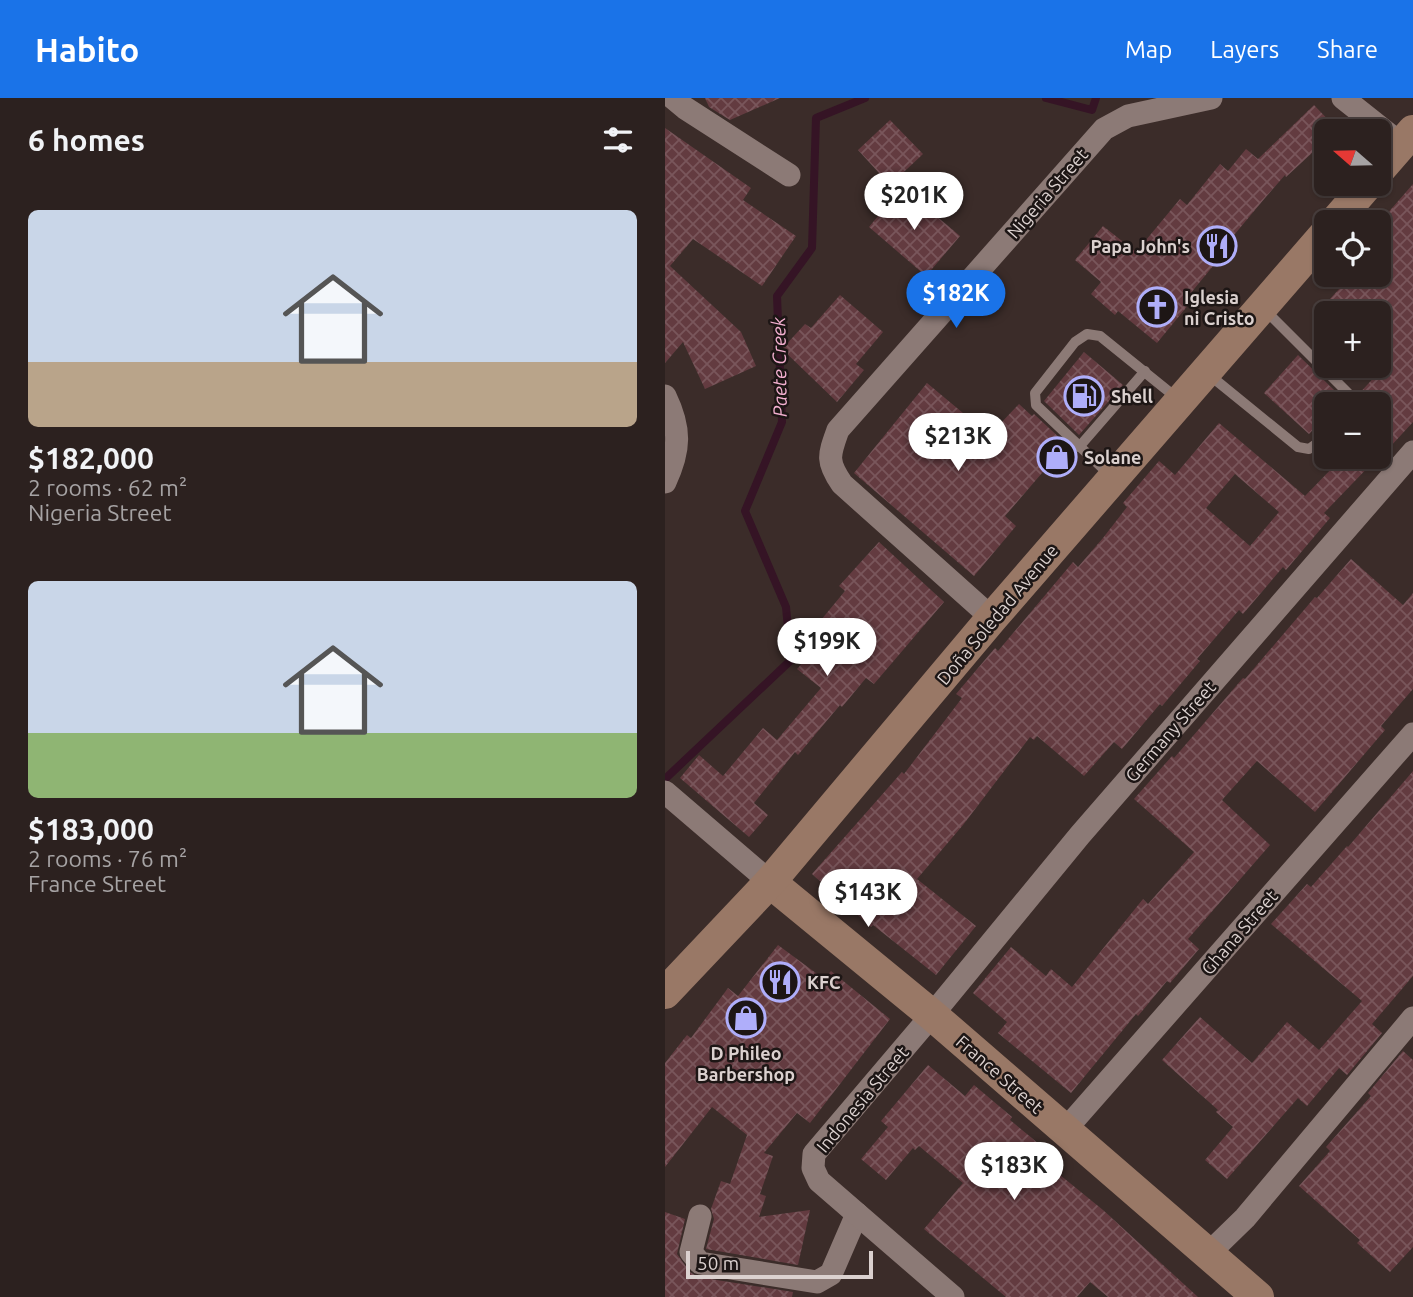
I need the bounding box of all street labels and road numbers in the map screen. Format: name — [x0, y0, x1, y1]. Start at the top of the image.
street label: Nigeria Street — [1003, 144, 1091, 242]
street label: Doña Soledad Avenue — [933, 540, 1061, 688]
street label: Germany Street — [1121, 677, 1219, 785]
street label: Ghana Street — [1197, 886, 1281, 978]
street label: France Street — [953, 1031, 1047, 1117]
street label: Indonesia Street — [812, 1042, 912, 1156]

